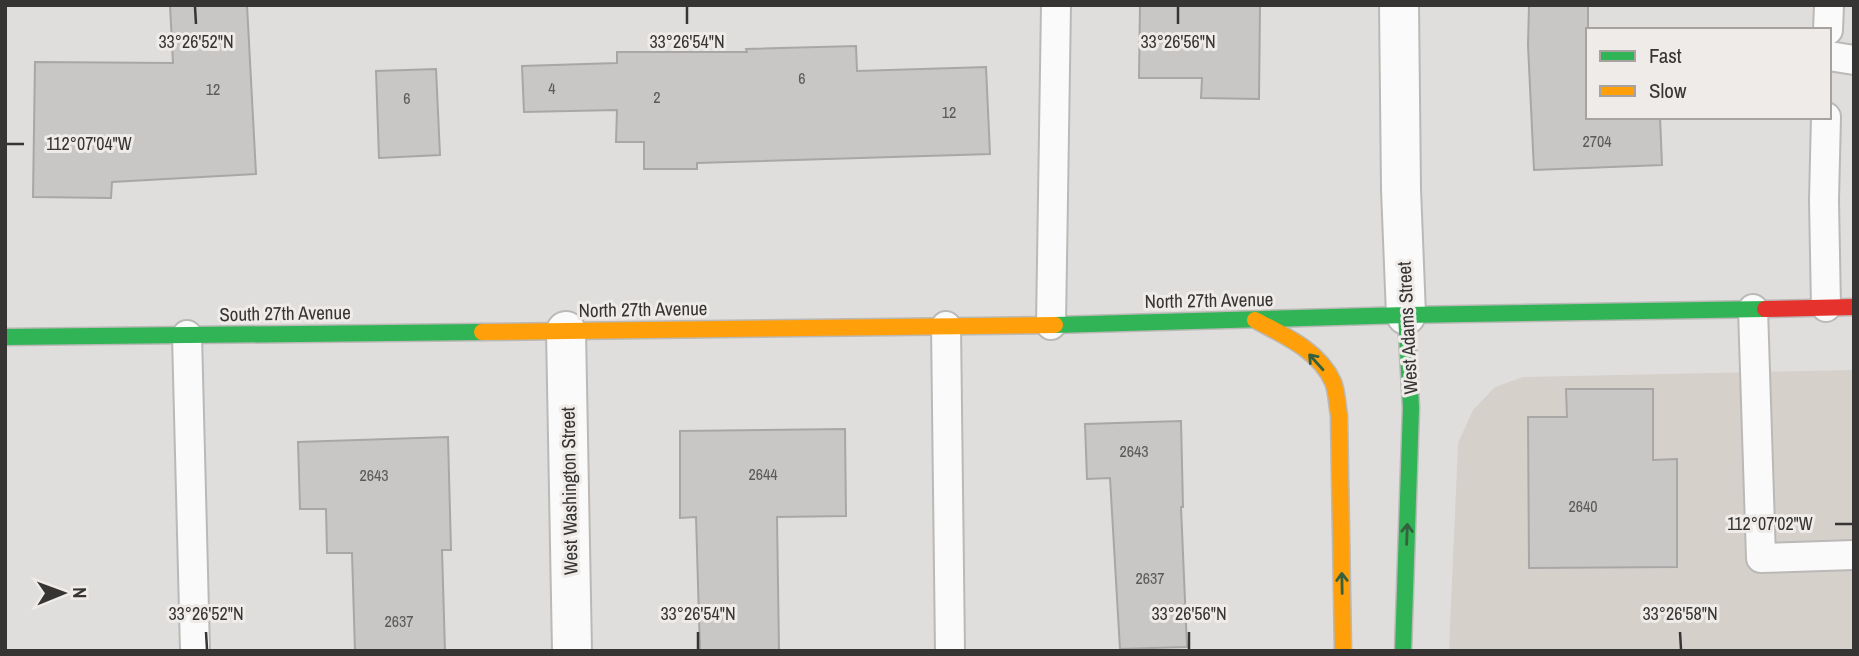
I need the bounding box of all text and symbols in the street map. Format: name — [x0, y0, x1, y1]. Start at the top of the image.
legend — [1586, 28, 1831, 119]
text: 33°26'52"N — [158, 29, 234, 54]
text: 33°26'54"N — [649, 29, 725, 54]
text: 33°26'56"N — [1140, 29, 1216, 54]
text: Fast — [1649, 41, 1682, 70]
house number: 6 — [798, 67, 806, 89]
text: Slow — [1649, 76, 1687, 105]
house number: 4 — [548, 77, 556, 99]
house number: 12 — [206, 78, 220, 100]
house number: 2 — [653, 86, 661, 108]
house number: 6 — [403, 87, 411, 109]
house number: 12 — [942, 101, 956, 123]
house number: 2704 — [1582, 130, 1612, 152]
text: 112°07'04"W — [46, 131, 132, 156]
street label: West Adams Street — [1391, 260, 1423, 395]
street label: North 27th Avenue — [1144, 286, 1274, 314]
street label: North 27th Avenue — [578, 295, 708, 323]
street label: South 27th Avenue — [219, 299, 351, 327]
one-way arrow — [1308, 353, 1325, 370]
street label: West Washington Street — [555, 406, 583, 575]
house number: 2643 — [1119, 440, 1149, 462]
house number: 2644 — [748, 463, 778, 485]
house number: 2643 — [359, 464, 389, 486]
house number: 2640 — [1568, 495, 1598, 517]
text: 112°07'02"W — [1727, 511, 1813, 536]
one-way arrow — [1400, 522, 1413, 545]
north arrow — [28, 558, 98, 628]
house number: 2637 — [1135, 567, 1165, 589]
one-way arrow — [1335, 571, 1349, 594]
text: N — [67, 587, 93, 599]
text: 33°26'52"N — [168, 601, 244, 626]
text: 33°26'54"N — [660, 601, 736, 626]
text: 33°26'56"N — [1151, 601, 1227, 626]
text: 33°26'58"N — [1642, 601, 1718, 626]
house number: 2637 — [384, 610, 414, 632]

